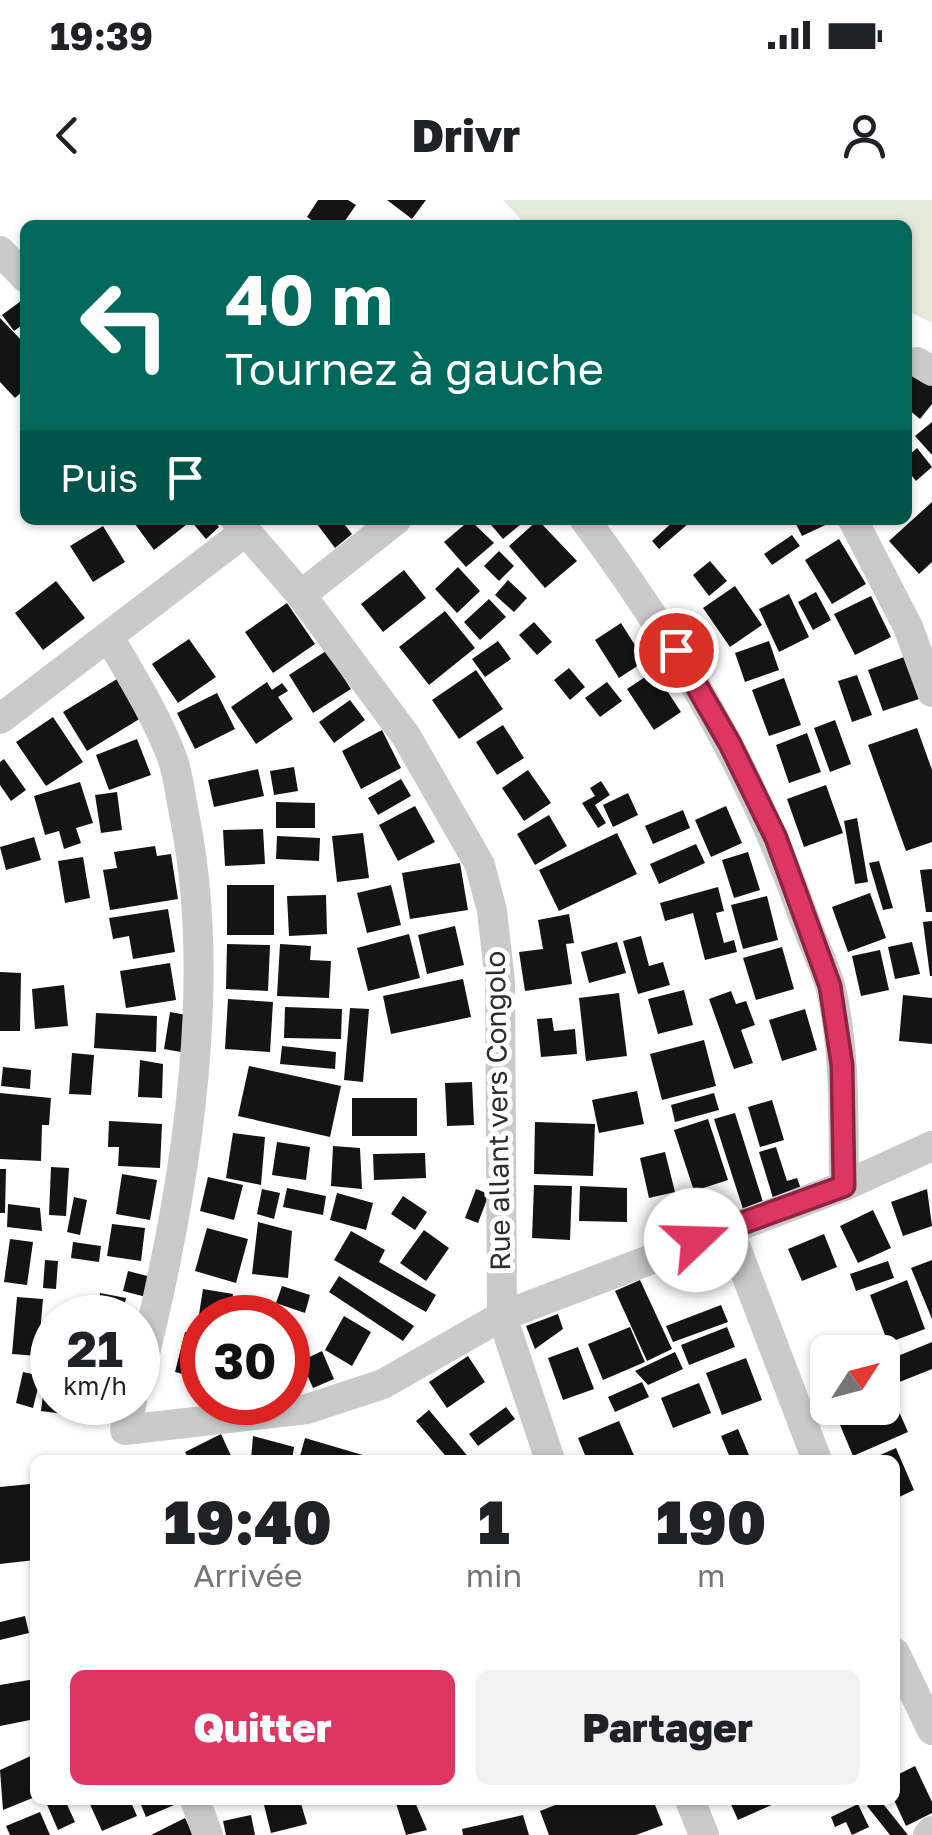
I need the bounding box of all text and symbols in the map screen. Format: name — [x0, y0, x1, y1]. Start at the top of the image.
text: 19:39 — [50, 13, 153, 58]
icon: back — [40, 108, 95, 163]
text: Drivr — [412, 108, 520, 162]
icon: person — [837, 108, 892, 163]
text: 40 m — [225, 256, 393, 340]
icon: left — [60, 260, 190, 390]
text: Tournez à gauche — [225, 341, 604, 395]
icon: arrive — [158, 450, 213, 505]
text: Puis — [60, 455, 138, 500]
pin — [634, 608, 719, 693]
icon: arrive — [649, 623, 704, 678]
street label: Rue allant vers Congolo — [478, 951, 516, 1271]
position arrow — [644, 1188, 748, 1292]
speed limit sign: 30 — [180, 1295, 310, 1425]
text: 21 — [67, 1318, 123, 1378]
north arrow — [810, 1335, 900, 1425]
map controls — [810, 1335, 900, 1425]
text: km/h — [63, 1370, 127, 1401]
text: 19:40 — [164, 1485, 332, 1557]
text: 1 — [478, 1485, 510, 1557]
text: 190 — [656, 1485, 766, 1557]
text: Arrivée — [193, 1556, 303, 1594]
text: min — [466, 1556, 522, 1594]
text: m — [697, 1556, 725, 1594]
button: Quitter — [70, 1670, 455, 1785]
button: Partager — [475, 1670, 860, 1785]

